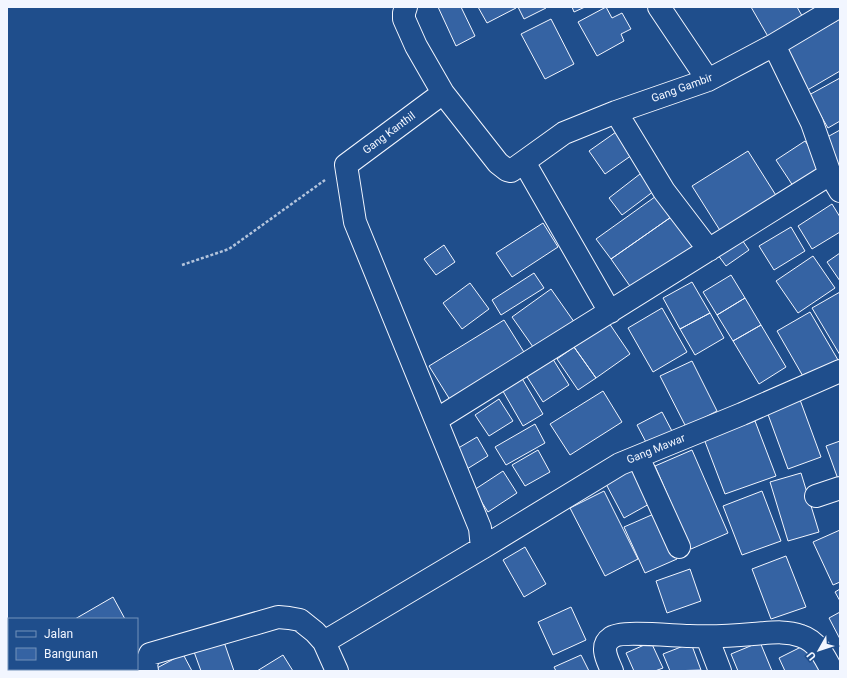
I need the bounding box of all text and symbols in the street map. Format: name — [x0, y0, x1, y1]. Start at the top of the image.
street label: Gang Gambir — [650, 71, 715, 105]
street label: Gang Kanthil — [360, 109, 418, 157]
street label: Gang Mawar — [625, 431, 687, 467]
legend — [8, 618, 138, 670]
text: Jalan — [44, 627, 73, 641]
north arrow — [799, 630, 839, 670]
text: Bangunan — [44, 647, 98, 661]
text: U — [804, 649, 819, 663]

